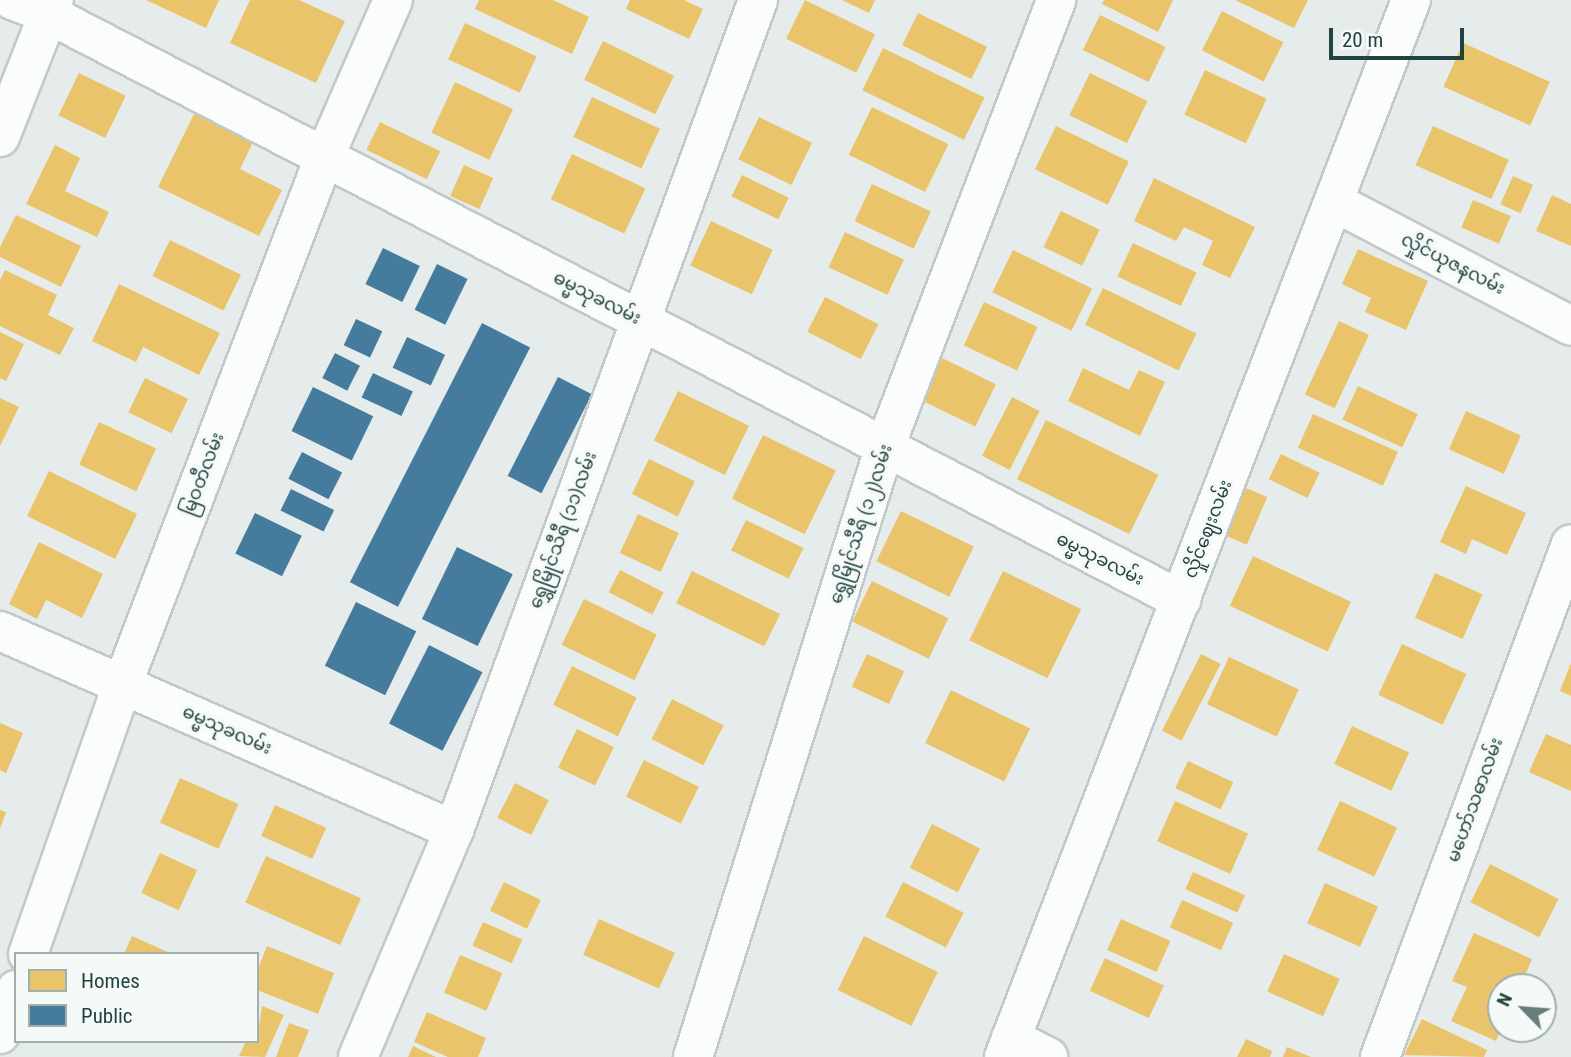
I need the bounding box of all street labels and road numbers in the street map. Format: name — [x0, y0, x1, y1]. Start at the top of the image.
street label: လှိုင်ယုဇနလမ်း — [1398, 229, 1508, 299]
street label: ဓမ္မသုခလမ်း — [550, 267, 644, 329]
street label: မြဝတီလမ်း — [177, 429, 229, 519]
street label: ရွှေမြိုင်သီရီ (၁၂)လမ်း — [825, 442, 897, 606]
street label: ရွှေမြိုင်သီရီ (၁၁)လမ်း — [525, 449, 601, 611]
street label: လှိုင်ဈေးလမ်း — [1179, 477, 1237, 581]
street label: ဓမ္မသုခလမ်း — [1053, 528, 1147, 590]
street label: ဓမ္မသုခလမ်း — [179, 701, 275, 759]
street label: မဟော်သဓာလမ်း — [1442, 735, 1508, 865]

